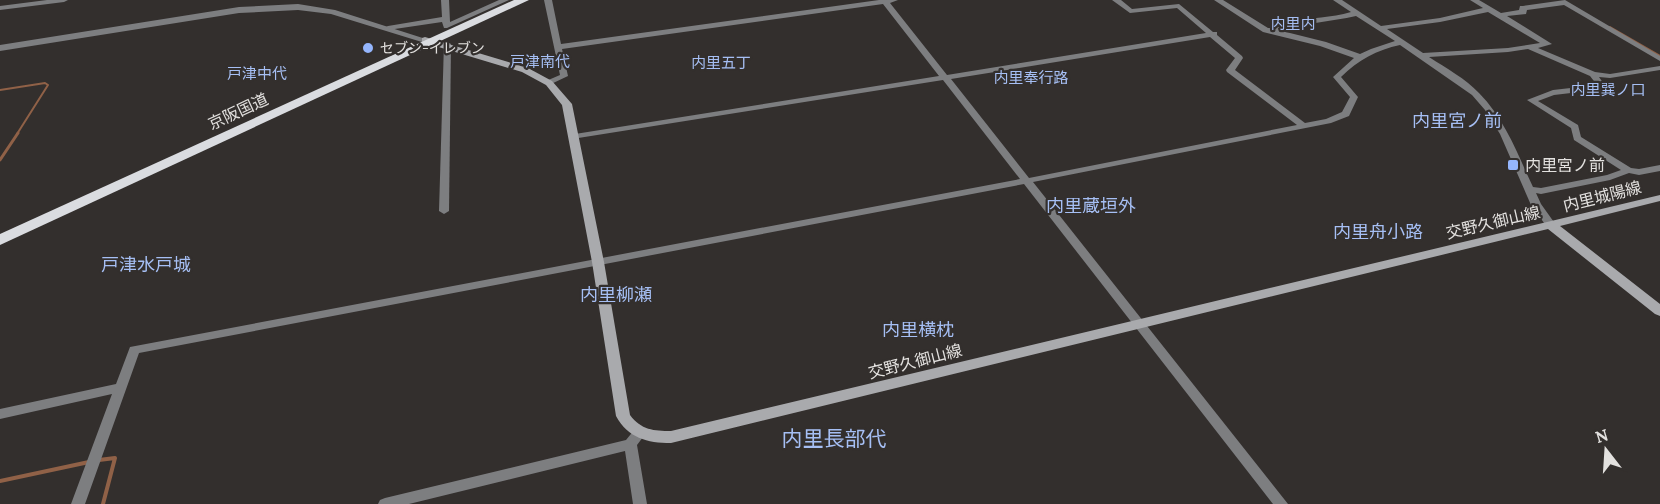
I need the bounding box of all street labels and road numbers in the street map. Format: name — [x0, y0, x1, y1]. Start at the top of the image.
street label: 京阪国道 — [205, 88, 271, 134]
street label: 内里城陽線 — [1561, 177, 1643, 215]
street label: 交野久御山線 — [1444, 201, 1542, 243]
street label: 交野久御山線 — [866, 340, 964, 382]

